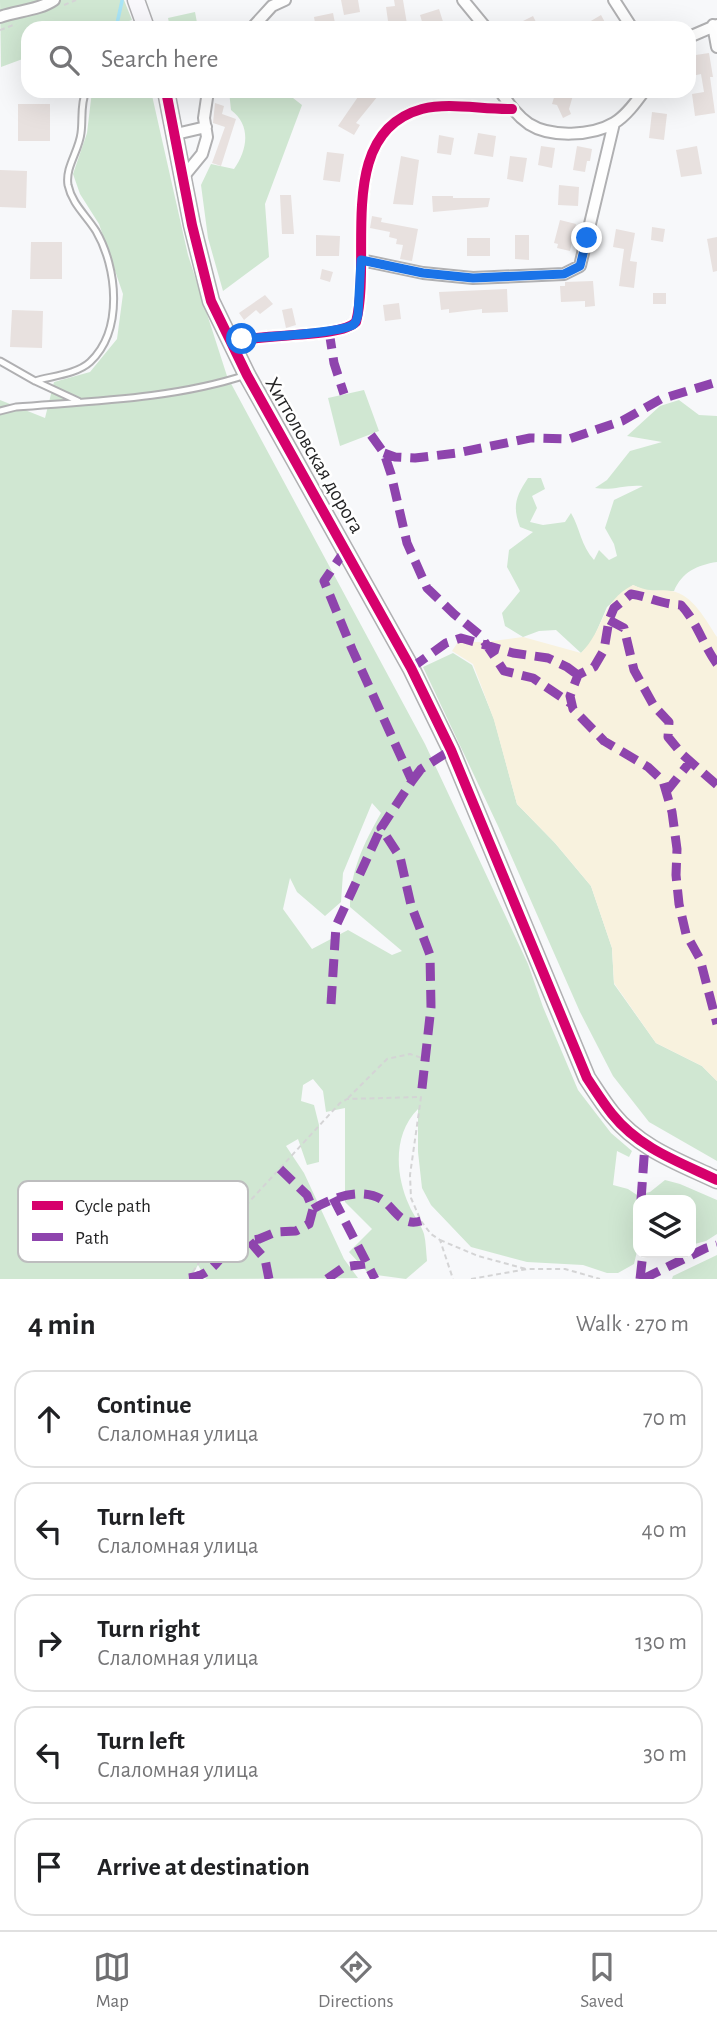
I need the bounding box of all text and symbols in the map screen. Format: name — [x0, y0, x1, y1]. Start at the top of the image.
search box — [21, 21, 696, 98]
icon: search — [45, 41, 83, 79]
text: Search here — [101, 46, 219, 72]
route end — [571, 222, 602, 253]
route start — [226, 323, 257, 354]
street label: Хиттоловская дорога — [261, 374, 368, 537]
legend — [18, 1181, 248, 1262]
map controls — [633, 1195, 696, 1258]
button: layers — [633, 1195, 696, 1258]
text: Cycle path — [75, 1197, 151, 1216]
text: Path — [75, 1229, 109, 1248]
text: 4 min — [28, 1310, 96, 1340]
text: Walk · 270 m — [576, 1313, 689, 1336]
text: Continue — [97, 1392, 192, 1418]
icon: ahead — [30, 1400, 68, 1438]
text: 70 m — [643, 1407, 687, 1430]
text: Слаломная улица — [97, 1423, 259, 1446]
text: Turn left — [97, 1504, 185, 1530]
icon: left — [30, 1512, 68, 1550]
text: 40 m — [642, 1519, 687, 1542]
text: Слаломная улица — [97, 1535, 259, 1558]
text: Turn right — [97, 1616, 200, 1642]
icon: right — [30, 1624, 68, 1662]
text: 130 m — [635, 1631, 687, 1654]
text: Слаломная улица — [97, 1647, 259, 1670]
text: Turn left — [97, 1728, 185, 1754]
icon: left — [30, 1736, 68, 1774]
text: 30 m — [643, 1743, 687, 1766]
text: Слаломная улица — [97, 1759, 259, 1782]
icon: arrive — [30, 1848, 68, 1886]
text: Arrive at destination — [97, 1854, 310, 1880]
tab: Map — [93, 1948, 131, 2013]
tab: Directions — [318, 1948, 394, 2013]
tab: Saved — [580, 1948, 624, 2013]

